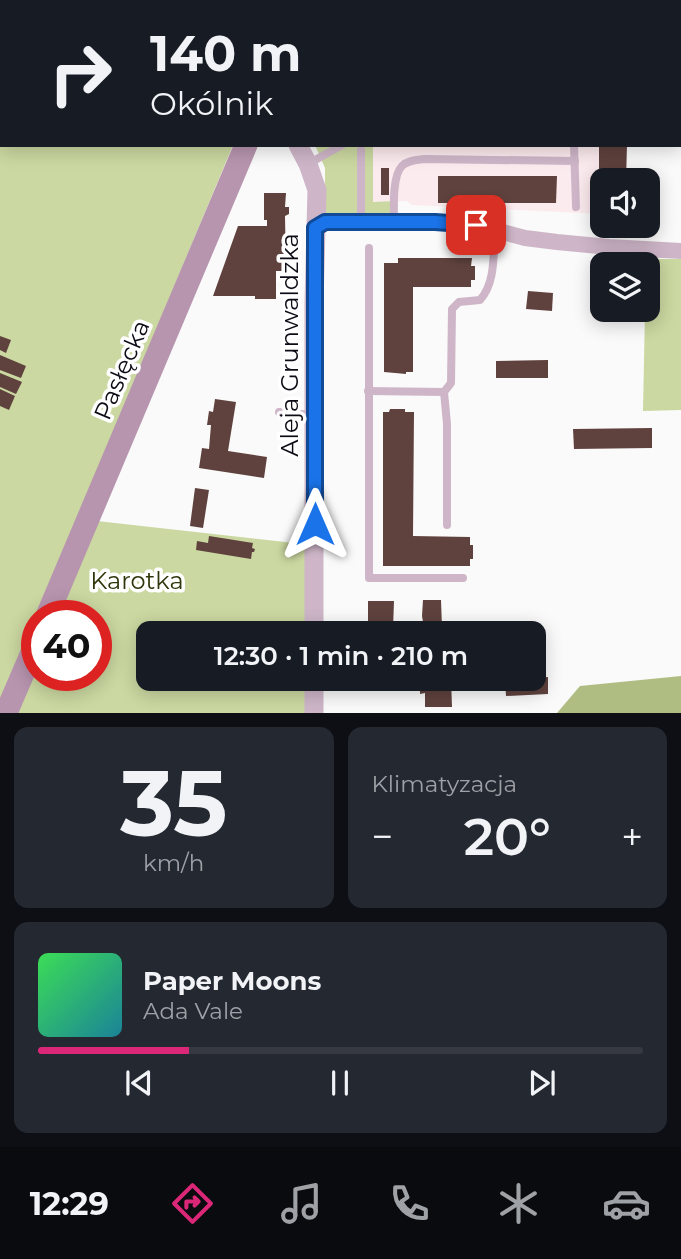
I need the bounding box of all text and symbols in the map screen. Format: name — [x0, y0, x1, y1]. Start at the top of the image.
text: 140 m — [150, 24, 302, 83]
icon: right — [35, 28, 126, 119]
text: Okólnik — [150, 84, 273, 123]
map controls — [590, 168, 660, 322]
button: sound — [590, 168, 660, 238]
pin — [446, 195, 506, 255]
icon: arrive — [457, 206, 495, 244]
street label: Aleja Grunwaldzka — [275, 233, 304, 457]
button: layers — [590, 252, 660, 322]
street label: Pasłęcka — [88, 316, 156, 424]
position arrow — [278, 487, 352, 561]
park label: Karotka — [90, 566, 184, 595]
speed limit sign: 40 — [21, 600, 112, 691]
text: 12:30 · 1 min · 210 m — [214, 640, 468, 672]
text: 35 — [120, 748, 227, 859]
text: Klimatyzacja — [372, 770, 517, 798]
text: 20° — [464, 805, 551, 868]
text: − — [372, 813, 393, 860]
text: + — [621, 813, 643, 860]
text: km/h — [143, 849, 204, 877]
text: Paper Moons — [143, 965, 321, 997]
text: Ada Vale — [143, 997, 243, 1025]
icon: previous — [120, 1064, 158, 1102]
icon: pause — [321, 1064, 359, 1102]
icon: next — [523, 1064, 561, 1102]
icon: directions — [168, 1179, 217, 1228]
icon: music — [277, 1179, 326, 1228]
icon: phone — [385, 1179, 434, 1228]
icon: climate — [494, 1179, 543, 1228]
icon: car — [602, 1179, 651, 1228]
text: 12:29 — [30, 1184, 109, 1223]

